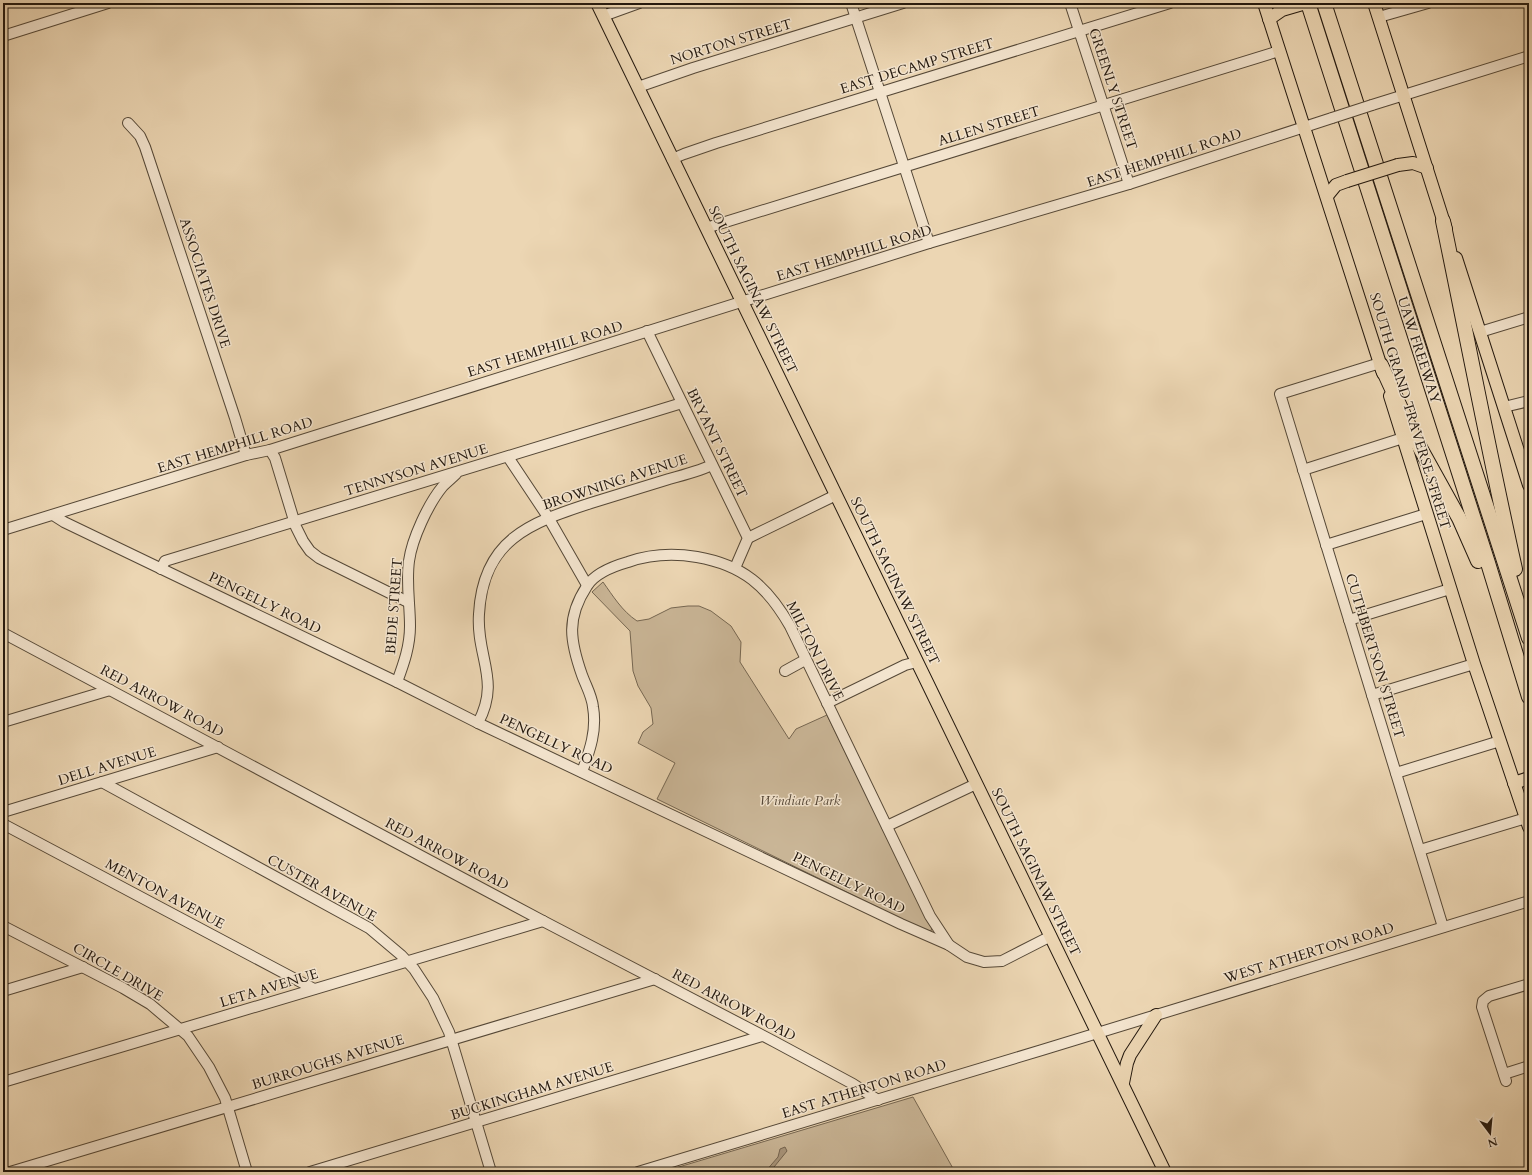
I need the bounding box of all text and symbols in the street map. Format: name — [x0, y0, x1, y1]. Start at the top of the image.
street label: NORTON STREET — [668, 14, 794, 70]
street label: GREENLY STREET — [1084, 26, 1142, 152]
street label: EAST DECAMP STREET — [838, 34, 996, 98]
street label: ALLEN STREET — [936, 101, 1042, 151]
street label: EAST HEMPHILL ROAD — [1084, 124, 1244, 192]
street label: SOUTH SAGINAW STREET — [704, 203, 802, 377]
street label: ASSOCIATES DRIVE — [175, 215, 235, 351]
street label: EAST HEMPHILL ROAD — [774, 220, 934, 286]
street label: SOUTH GRAND TRAVERSE STREET — [1365, 290, 1455, 532]
street label: UAW FREEWAY — [1393, 294, 1445, 406]
street label: EAST HEMPHILL ROAD — [465, 316, 625, 382]
street label: BRYANT STREET — [682, 385, 752, 501]
street label: EAST HEMPHILL ROAD — [155, 412, 315, 478]
street label: TENNYSON AVENUE — [342, 439, 490, 501]
street label: BROWNING AVENUE — [540, 449, 690, 514]
street label: SOUTH SAGINAW STREET — [846, 494, 944, 668]
street label: BEDE STREET — [381, 557, 407, 655]
street label: PENGELLY ROAD — [206, 568, 324, 638]
street label: CUTHBERTSON STREET — [1341, 571, 1409, 741]
street label: MILTON DRIVE — [782, 598, 848, 704]
street label: RED ARROW ROAD — [97, 660, 227, 742]
street label: PENGELLY ROAD — [496, 709, 616, 779]
street label: DELL AVENUE — [56, 742, 159, 790]
street label: SOUTH SAGINAW STREET — [987, 785, 1085, 959]
park label: Windiate Park — [760, 791, 841, 810]
street label: RED ARROW ROAD — [382, 813, 512, 895]
street label: PENGELLY ROAD — [790, 848, 908, 918]
street label: CUSTER AVENUE — [264, 850, 380, 926]
street label: MENTON AVENUE — [102, 854, 228, 934]
street label: WEST ATHERTON ROAD — [1221, 918, 1396, 988]
street label: CIRCLE DRIVE — [69, 938, 167, 1006]
street label: LETA AVENUE — [217, 964, 321, 1012]
street label: RED ARROW ROAD — [669, 964, 799, 1046]
street label: BURROUGHS AVENUE — [250, 1030, 407, 1094]
street label: EAST ATHERTON ROAD — [779, 1055, 949, 1123]
street label: BUCKINGHAM AVENUE — [448, 1057, 616, 1125]
north arrow — [1470, 1113, 1510, 1153]
text: N — [1486, 1134, 1499, 1151]

